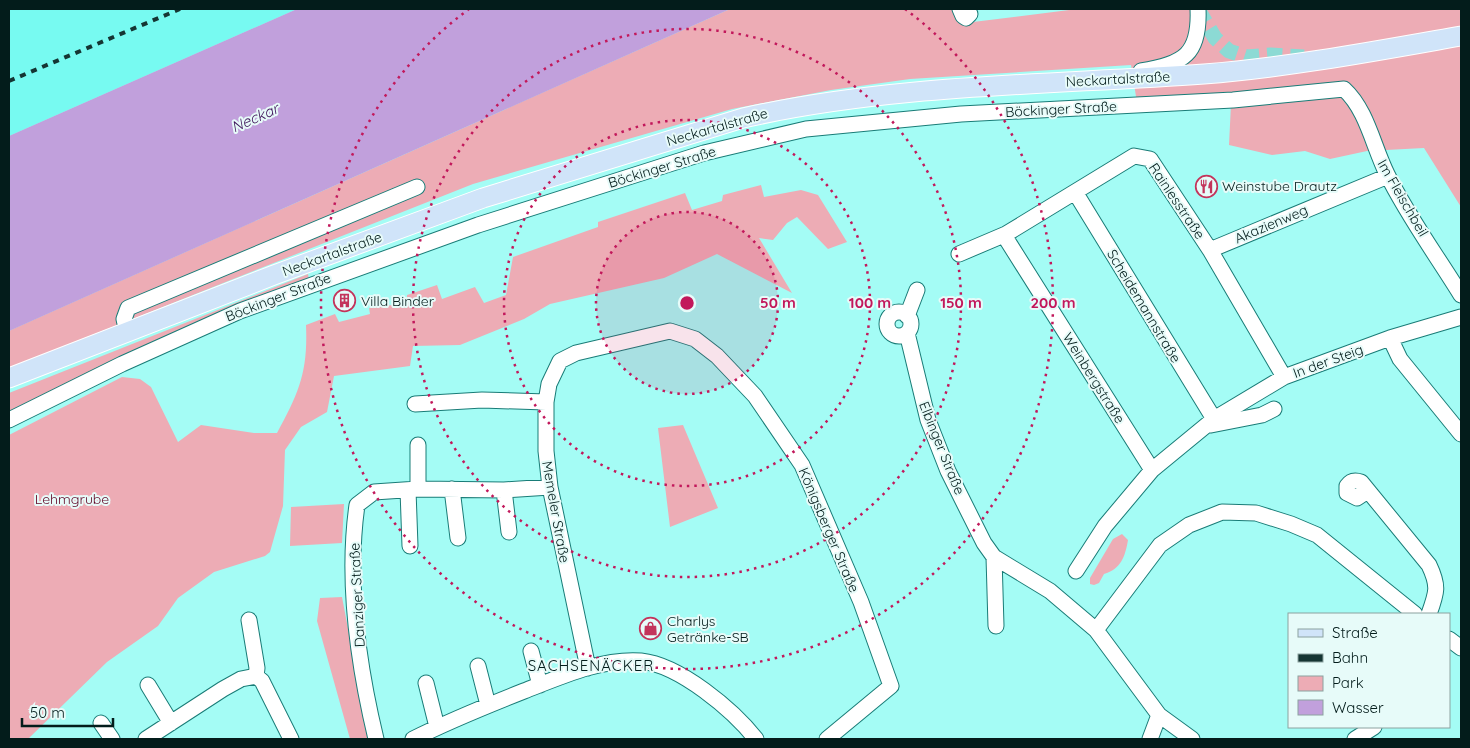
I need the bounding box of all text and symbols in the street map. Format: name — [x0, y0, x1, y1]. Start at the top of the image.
street label: Neckartalstraße — [1065, 67, 1171, 91]
street label: Böckinger Straße — [1005, 97, 1117, 121]
water label: Neckar — [228, 98, 284, 136]
street label: Neckartalstraße — [664, 104, 770, 150]
street label: Böckinger Straße — [606, 142, 718, 192]
street label: Im Fleischbeil — [1374, 156, 1432, 240]
street label: Rainlesstraße — [1145, 159, 1209, 243]
restaurant icon: Weinstube Drautz — [1194, 174, 1218, 198]
place label: Weinstube Drautz — [1222, 177, 1337, 195]
street label: Akazienweg — [1232, 201, 1310, 247]
street label: Neckartalstraße — [280, 228, 384, 280]
street label: Scheidemannstraße — [1103, 246, 1185, 366]
street label: Böckinger Straße — [223, 269, 333, 325]
building icon: Villa Binder — [333, 289, 357, 313]
place label: Villa Binder — [361, 292, 435, 310]
text: 50 m — [760, 293, 796, 312]
text: 100 m — [849, 293, 891, 312]
text: 150 m — [940, 293, 982, 312]
text: 200 m — [1031, 293, 1076, 312]
centre of rings — [678, 294, 696, 312]
street label: Weinbergstraße — [1059, 329, 1129, 427]
street label: In der Steig — [1291, 340, 1365, 382]
street label: Elbinger Straße — [915, 399, 969, 497]
street label: Memeler Straße — [538, 460, 574, 564]
street label: Königsberger Straße — [795, 465, 864, 595]
park label: Lehmgrube — [35, 490, 109, 508]
street label: Danziger Straße — [345, 542, 369, 648]
place label: Charlys Getränke-SB — [667, 612, 749, 646]
legend — [1288, 613, 1450, 728]
shop icon: Charlys Getränke-SB — [639, 617, 663, 641]
text: Straße — [1332, 623, 1378, 642]
text: Bahn — [1332, 648, 1368, 667]
district label: SACHSENÄCKER — [528, 656, 654, 675]
text: Park — [1332, 673, 1364, 692]
scale bar — [22, 696, 114, 728]
text: Wasser — [1332, 698, 1384, 717]
text: 50 m — [30, 703, 65, 722]

